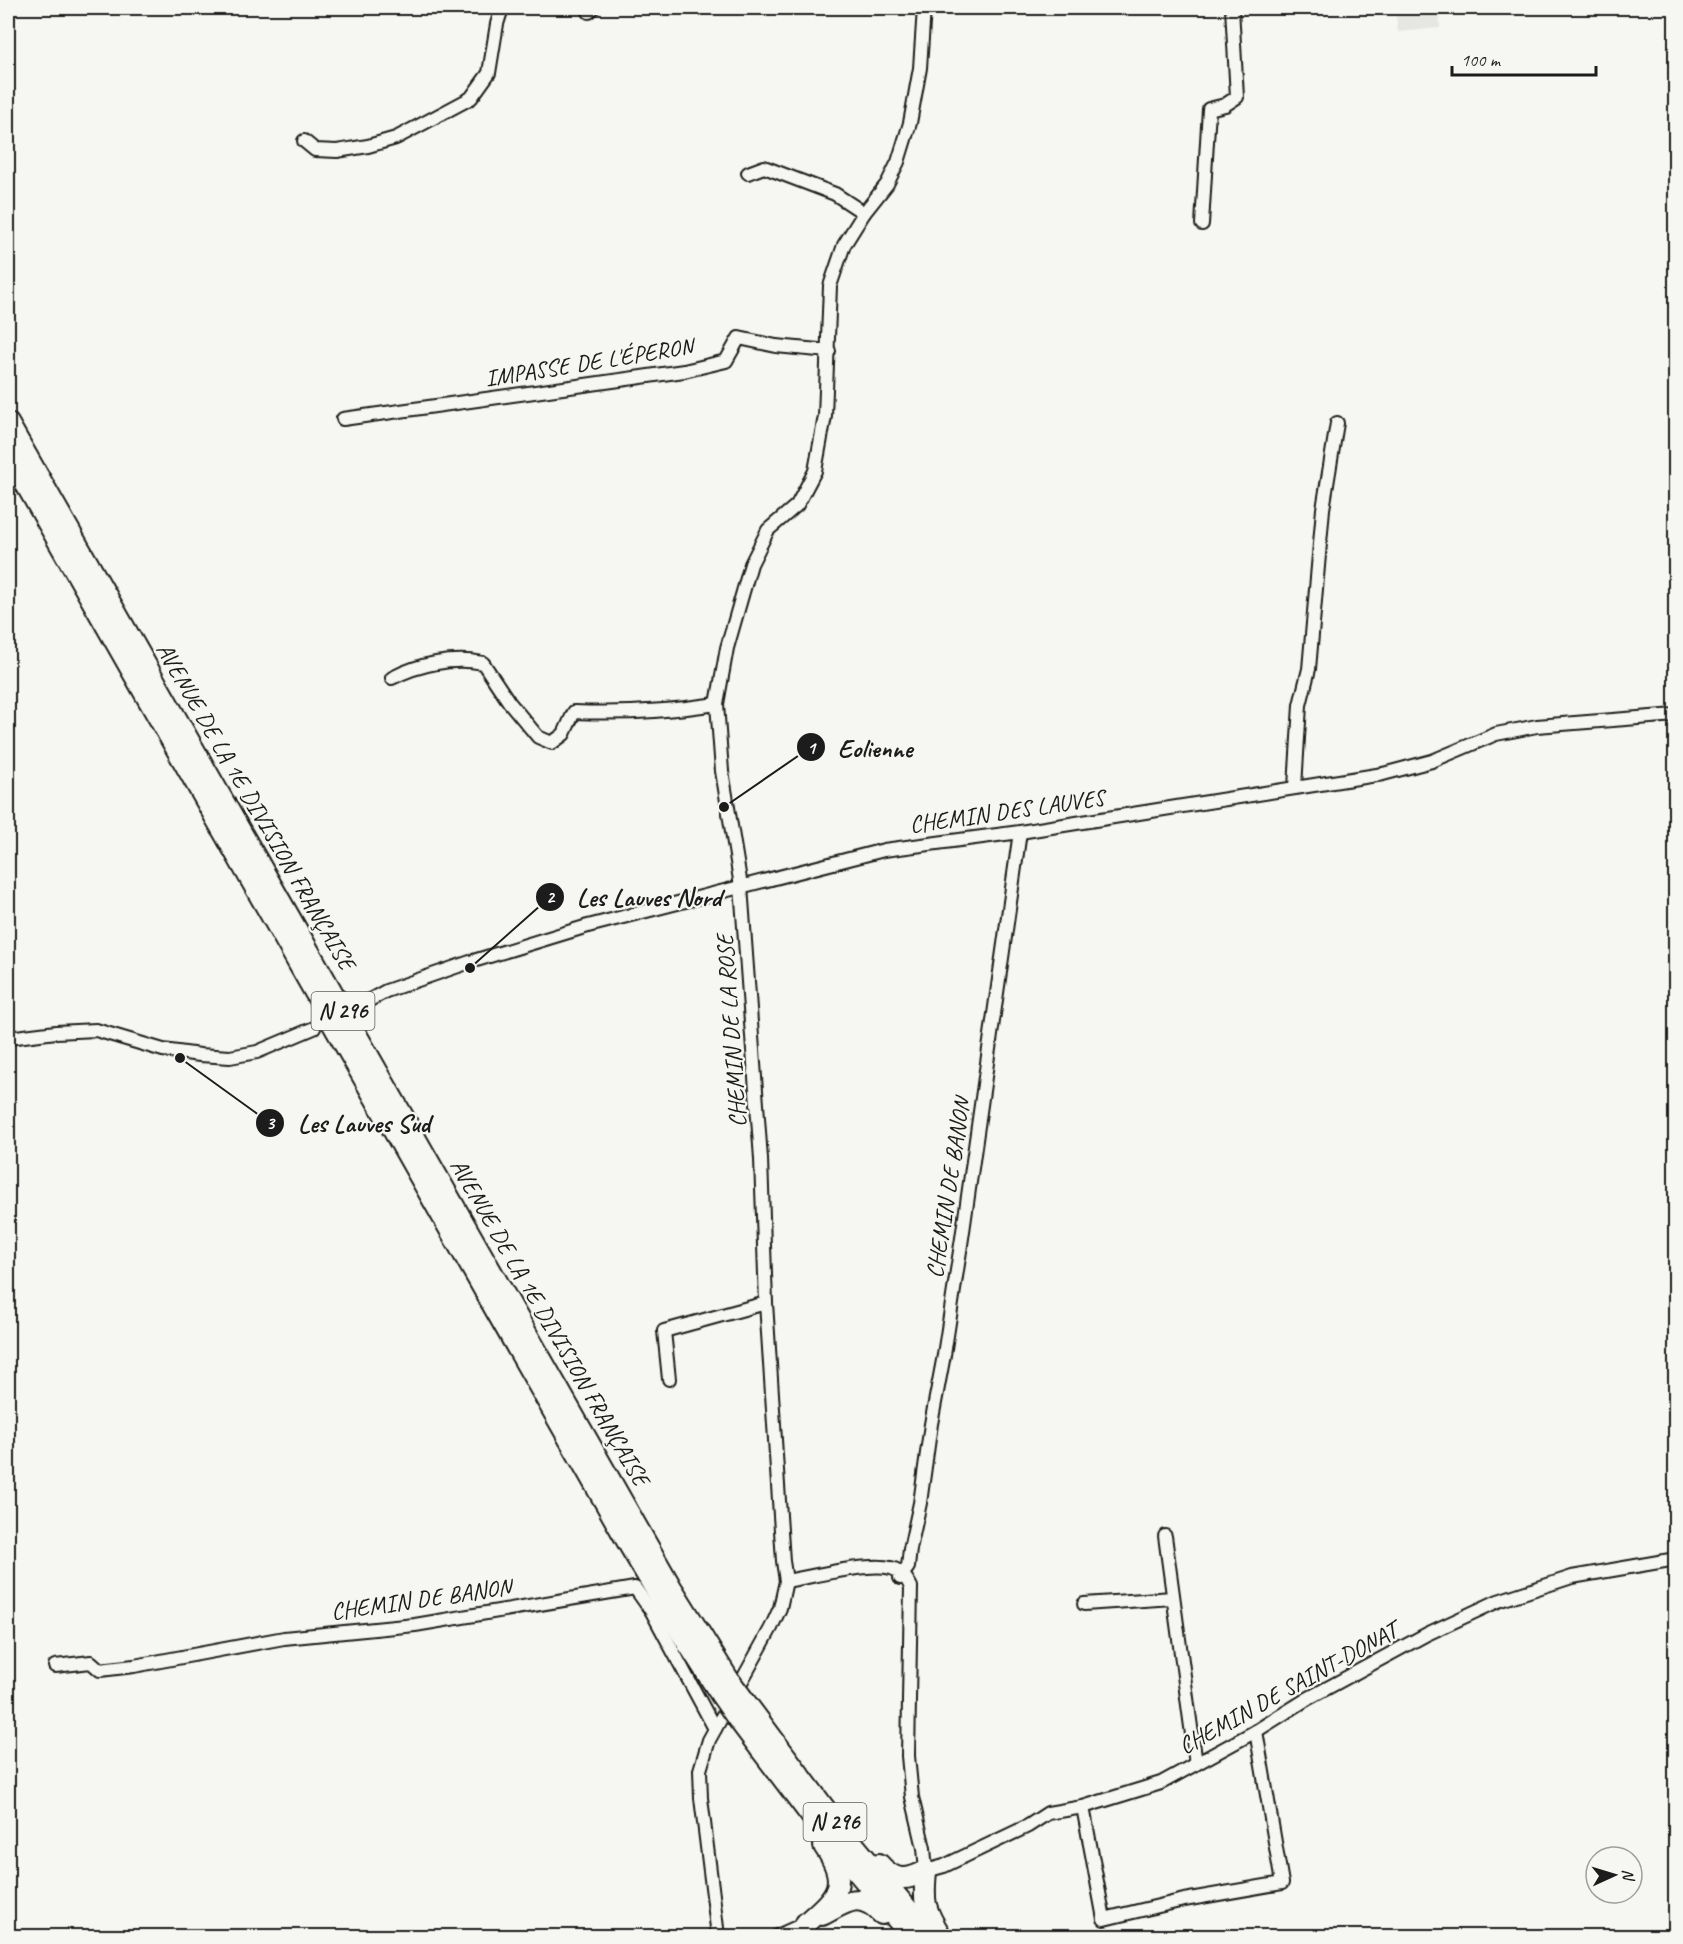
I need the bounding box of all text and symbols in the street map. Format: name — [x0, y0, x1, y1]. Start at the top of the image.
scale bar — [1452, 39, 1596, 77]
text: 100 m — [1461, 49, 1502, 71]
street label: IMPASSE DE L'ÉPERON — [483, 330, 699, 393]
street label: AVENUE DE LA 1E DIVISION FRANÇAISE — [150, 637, 364, 977]
callout: Eolienne — [796, 725, 925, 769]
text: Eolienne — [838, 732, 914, 765]
text: 1 — [807, 737, 817, 759]
street label: CHEMIN DES LAUVES — [908, 782, 1110, 840]
callout: Les Lauves Nord — [535, 875, 734, 919]
text: Les Lauves Nord — [577, 881, 726, 914]
text: 2 — [546, 886, 556, 908]
street label: CHEMIN DE LA ROSE — [709, 931, 753, 1128]
road number: N 296 — [312, 992, 374, 1030]
street label: CHEMIN DE BANON — [919, 1093, 978, 1280]
callout: Les Lauves Sud — [255, 1101, 442, 1145]
text: Les Lauves Sud — [298, 1107, 435, 1140]
text: 3 — [266, 1112, 276, 1134]
street label: AVENUE DE LA 1E DIVISION FRANÇAISE — [444, 1153, 658, 1493]
street label: CHEMIN DE BANON — [329, 1571, 516, 1626]
street label: CHEMIN DE SAINT-DONAT — [1173, 1612, 1408, 1761]
road number: N 296 — [804, 1803, 866, 1841]
north arrow — [1584, 1845, 1644, 1905]
text: N — [1618, 1868, 1639, 1883]

